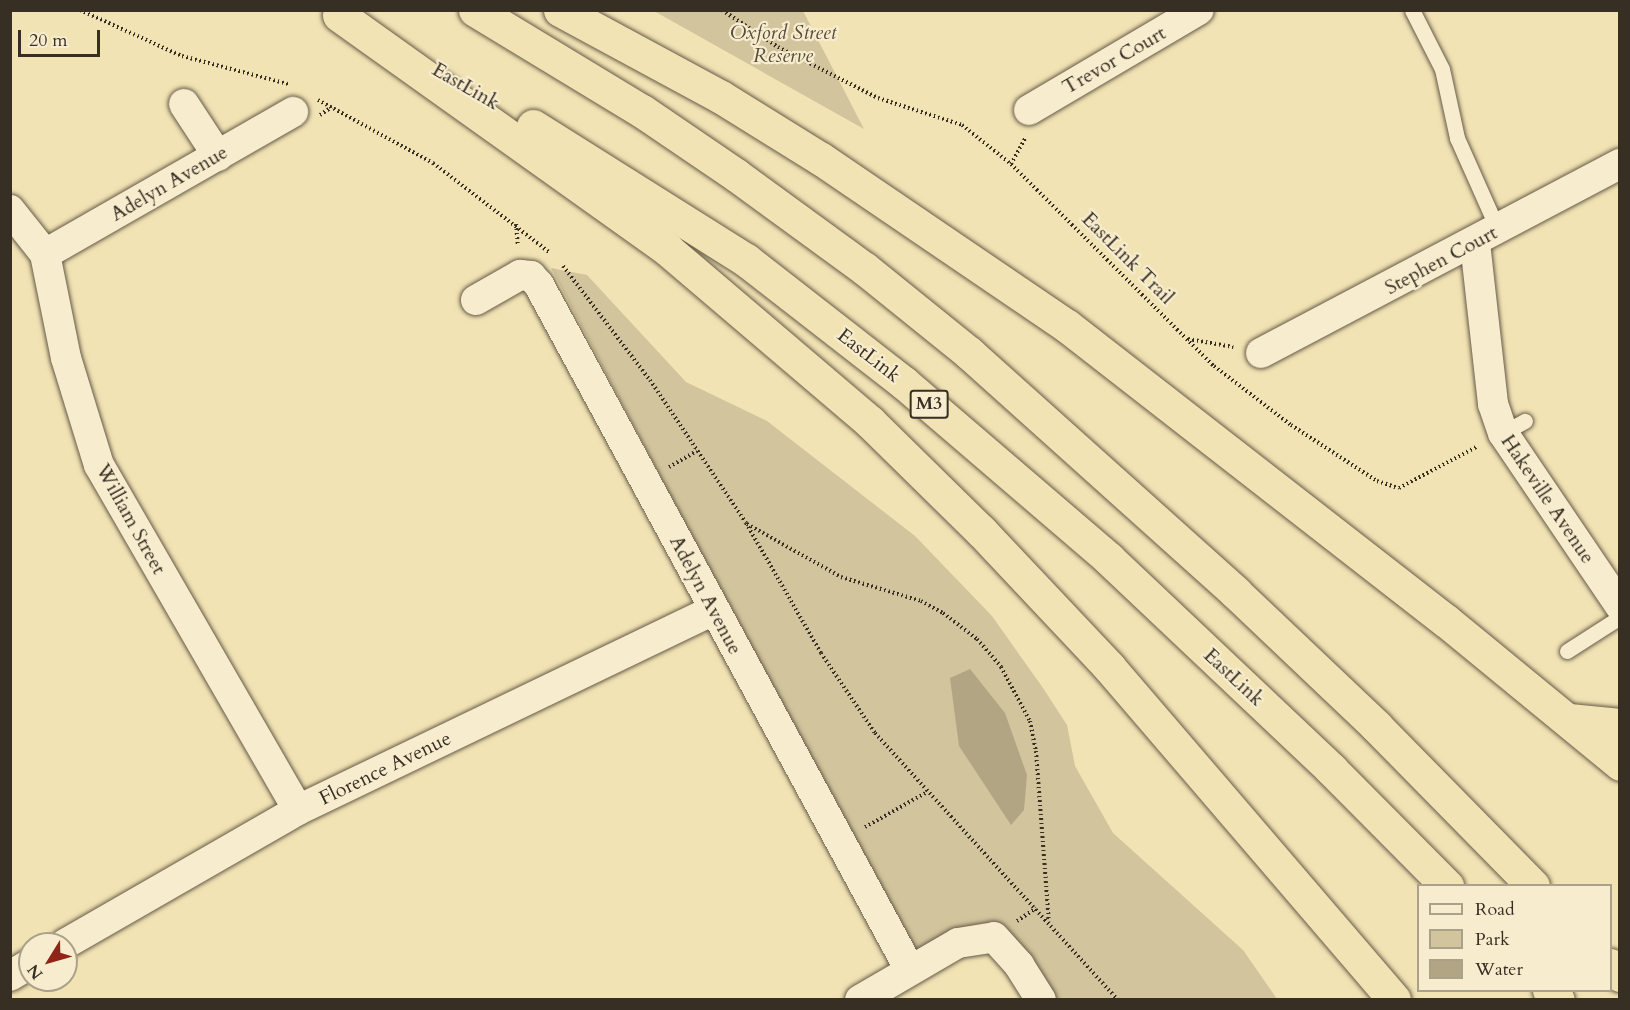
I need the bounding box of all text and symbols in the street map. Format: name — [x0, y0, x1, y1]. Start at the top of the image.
scale bar — [21, 18, 104, 56]
park label: Oxford Street Reserve — [730, 21, 836, 68]
street label: Trevor Court — [1058, 21, 1170, 99]
text: 20 m — [29, 28, 68, 53]
street label: EastLink — [428, 57, 504, 115]
street label: Adelyn Avenue — [106, 140, 232, 226]
street label: EastLink Trail — [1077, 207, 1179, 309]
street label: Stephen Court — [1381, 220, 1501, 300]
street label: EastLink — [833, 323, 905, 387]
road number: M3 — [910, 389, 948, 419]
street label: Hakeville Avenue — [1496, 430, 1600, 568]
street label: William Street — [91, 460, 171, 578]
street label: Adelyn Avenue — [665, 531, 747, 659]
street label: EastLink — [1199, 643, 1269, 711]
street label: Florence Avenue — [315, 726, 455, 810]
legend — [1417, 884, 1612, 992]
text: Road — [1475, 897, 1515, 922]
text: Park — [1475, 927, 1510, 952]
north arrow — [18, 932, 78, 992]
text: Water — [1475, 957, 1523, 982]
text: N — [22, 959, 48, 984]

